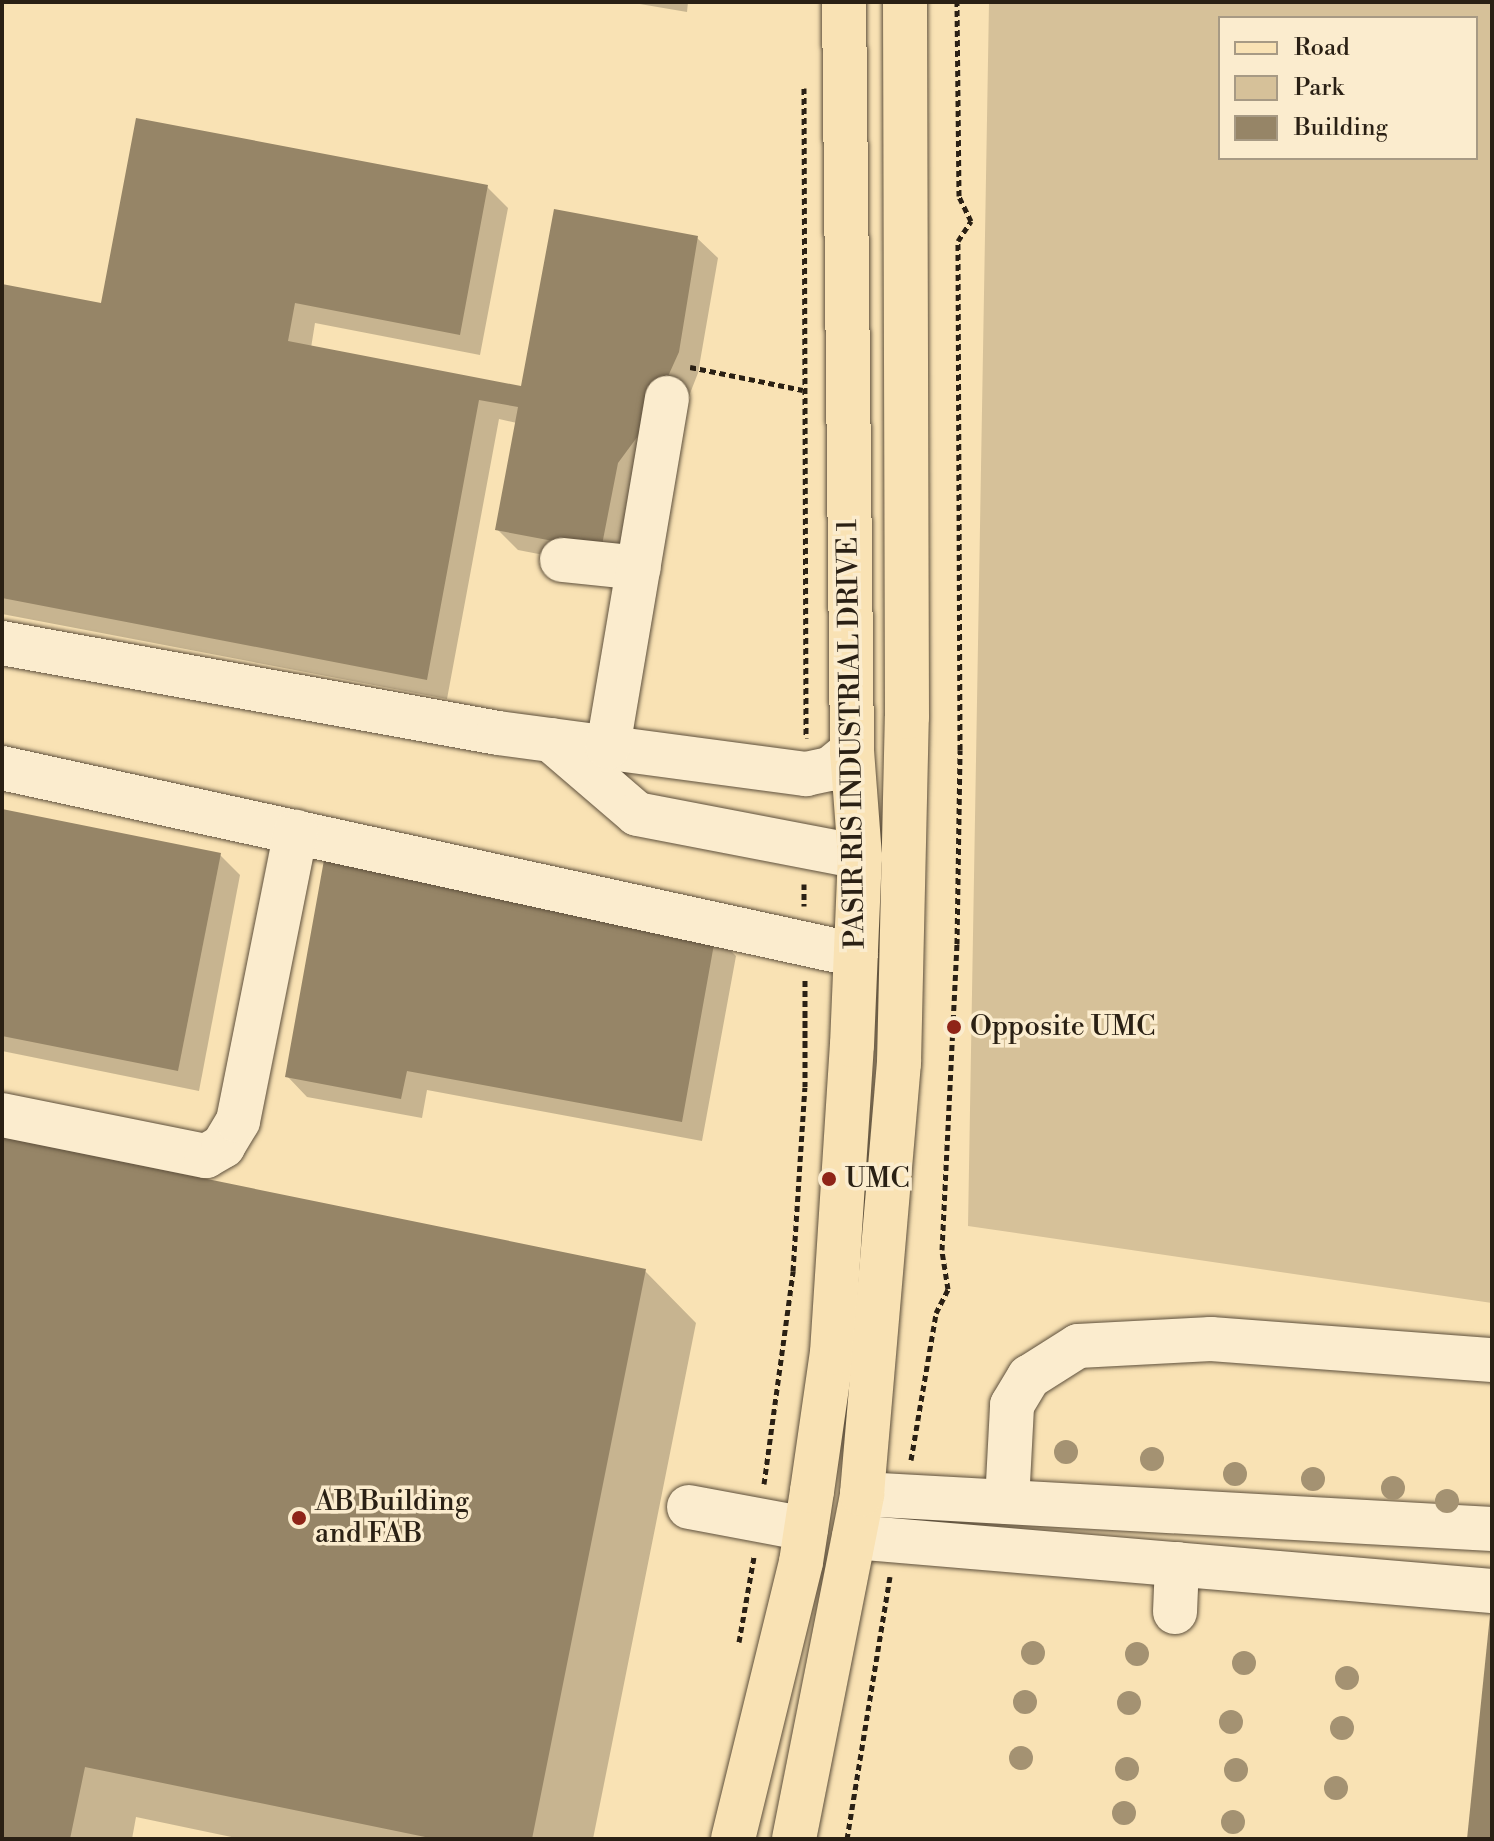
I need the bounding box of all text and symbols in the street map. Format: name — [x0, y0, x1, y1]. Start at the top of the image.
legend — [1218, 16, 1478, 160]
text: Road — [1294, 33, 1350, 63]
text: Park — [1294, 73, 1344, 103]
text: Building — [1294, 113, 1388, 143]
street label: PASIR RIS INDUSTRIAL DRIVE 1 — [831, 519, 873, 949]
place label: Opposite UMC — [970, 1010, 1155, 1044]
marker: Opposite UMC — [945, 1018, 963, 1036]
place label: UMC — [845, 1162, 910, 1196]
marker: UMC — [820, 1170, 838, 1188]
place label: AB Building and FAB — [315, 1485, 469, 1551]
marker: AB Building and FAB — [290, 1509, 308, 1527]

